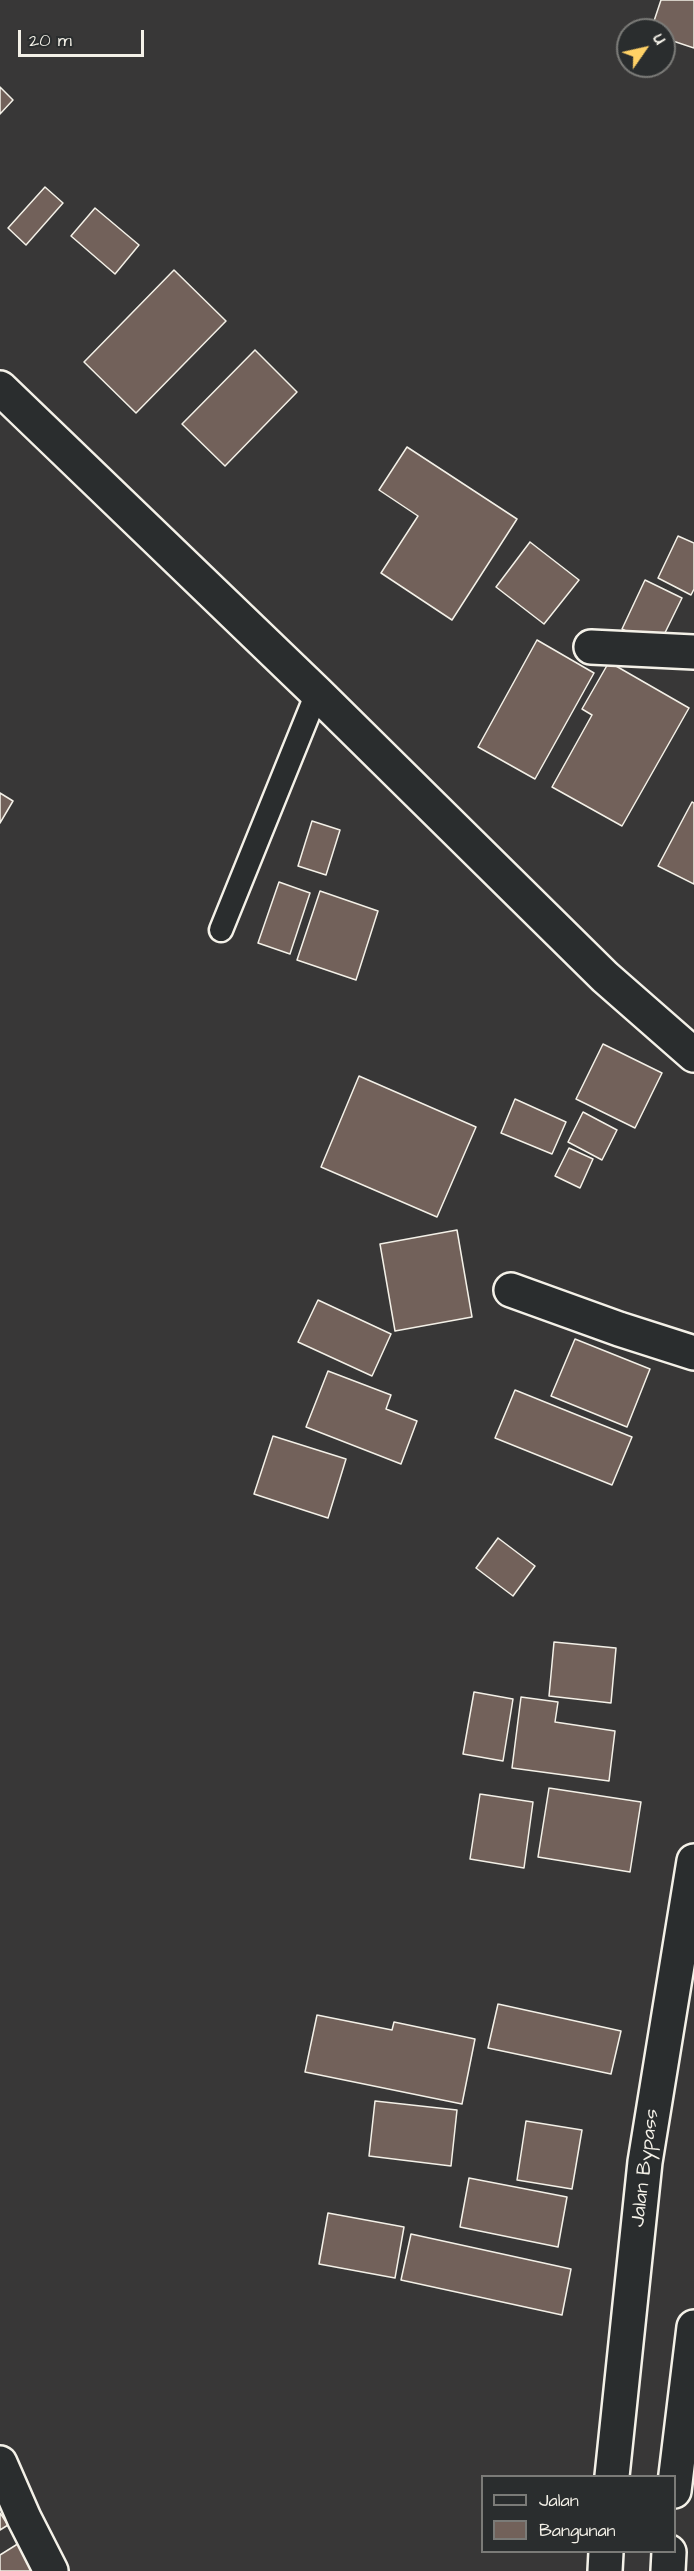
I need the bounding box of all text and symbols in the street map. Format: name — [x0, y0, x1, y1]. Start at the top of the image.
scale bar — [21, 18, 147, 56]
north arrow — [616, 18, 676, 78]
text: 20 m — [29, 28, 72, 53]
text: U — [648, 29, 671, 49]
street label: Jalan Bypass — [627, 2108, 665, 2228]
legend — [481, 2475, 676, 2553]
text: Jalan — [539, 2488, 579, 2513]
text: Bangunan — [539, 2518, 616, 2543]

